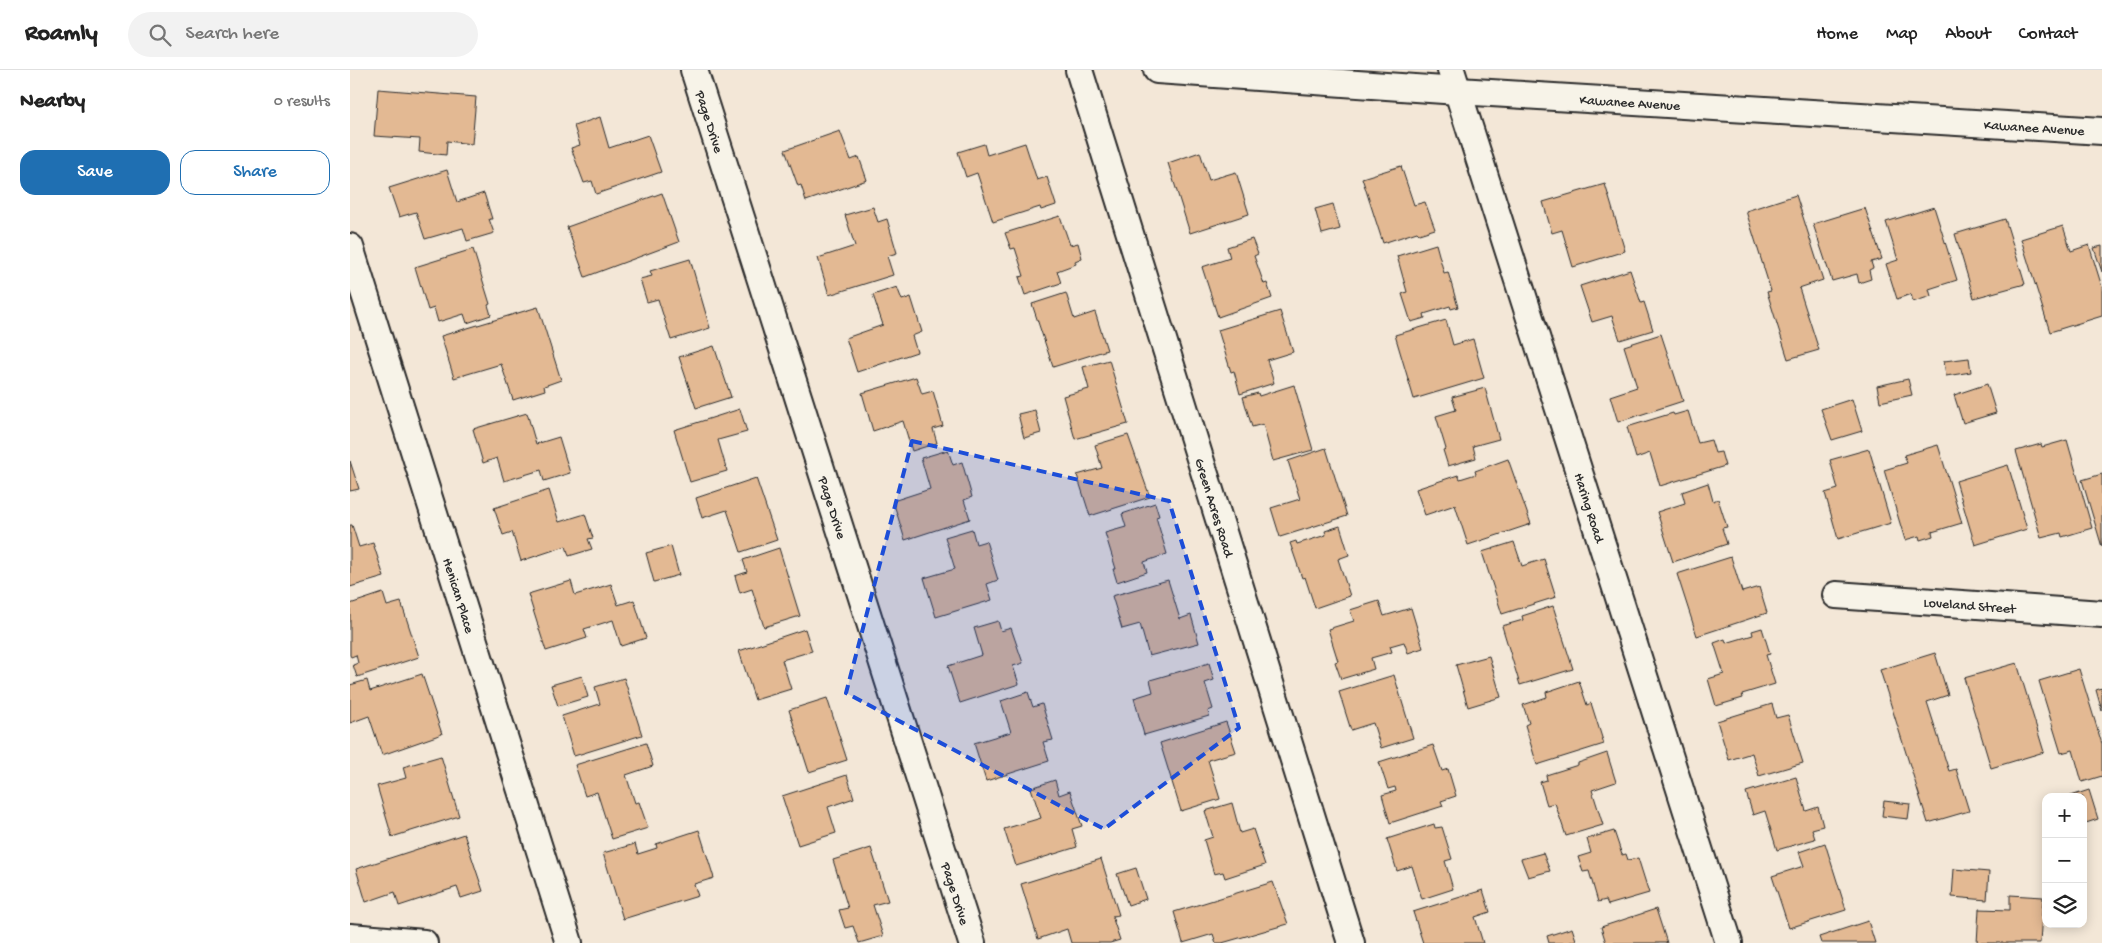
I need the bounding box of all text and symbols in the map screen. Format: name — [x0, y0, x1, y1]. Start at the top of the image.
search box — [128, 12, 478, 57]
text: Roamly — [25, 20, 98, 49]
icon: search — [146, 21, 174, 49]
text: Search here — [186, 23, 279, 46]
text: Home — [1816, 24, 1858, 45]
text: Map — [1886, 24, 1917, 45]
text: About — [1945, 24, 1991, 45]
text: Contact — [2019, 24, 2077, 45]
street label: Page Drive — [690, 88, 726, 156]
text: Nearby — [20, 90, 85, 115]
text: 0 results — [274, 93, 330, 112]
street label: Kawanee Avenue — [1579, 93, 1681, 116]
street label: Kawanee Avenue — [1983, 118, 2086, 141]
button: Save — [20, 150, 170, 195]
button: Share — [180, 150, 330, 195]
street label: Green Acres Road — [1189, 457, 1237, 561]
street label: Haring Road — [1569, 471, 1608, 547]
street label: Page Drive — [813, 474, 849, 542]
street label: Henican Place — [437, 556, 477, 636]
street label: Loveland Street — [1923, 595, 2017, 619]
map controls — [2042, 793, 2087, 928]
button: + — [2042, 793, 2087, 838]
button: − — [2042, 838, 2087, 883]
street label: Page Drive — [936, 860, 972, 928]
button: layers — [2042, 883, 2087, 928]

